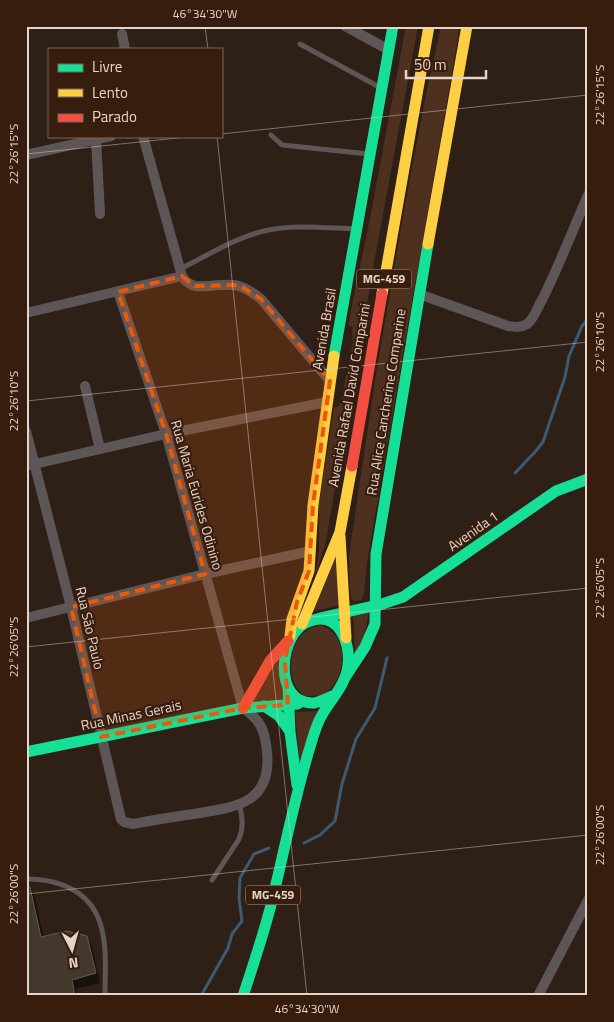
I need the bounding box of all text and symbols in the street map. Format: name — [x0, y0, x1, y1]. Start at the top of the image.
text: 46°34'30"W — [173, 4, 238, 23]
legend — [48, 48, 222, 138]
scale bar — [406, 48, 486, 80]
text: 50 m — [414, 53, 447, 76]
text: Livre — [92, 55, 122, 78]
text: 22°26'15"S — [590, 65, 609, 125]
text: Lento — [92, 81, 128, 104]
text: Parado — [92, 105, 137, 128]
text: 22°26'15"S — [4, 124, 23, 184]
road number: MG-459 — [356, 270, 412, 288]
street label: Avenida Brasil — [306, 286, 341, 372]
street label: Avenida Rafael David Comparini — [322, 301, 375, 488]
street label: Rua Alice Cancherine Comparine — [360, 307, 411, 497]
text: 22°26'10"S — [590, 312, 609, 372]
text: 22°26'10"S — [4, 371, 23, 431]
street label: Rua Maria Eurides Odinino — [166, 417, 229, 572]
street label: Avenida 1 — [443, 505, 502, 556]
text: 22°26'05"S — [590, 558, 609, 618]
street label: Rua São Paulo — [71, 584, 110, 671]
text: 22°26'05"S — [4, 617, 23, 677]
street label: Rua Minas Gerais — [79, 694, 183, 735]
text: 22°26'00"S — [590, 805, 609, 865]
text: 22°26'00"S — [4, 864, 23, 924]
road number: MG-459 — [246, 886, 300, 904]
north arrow — [48, 924, 98, 974]
text: N — [67, 952, 79, 974]
text: 46°34'30"W — [275, 999, 340, 1018]

